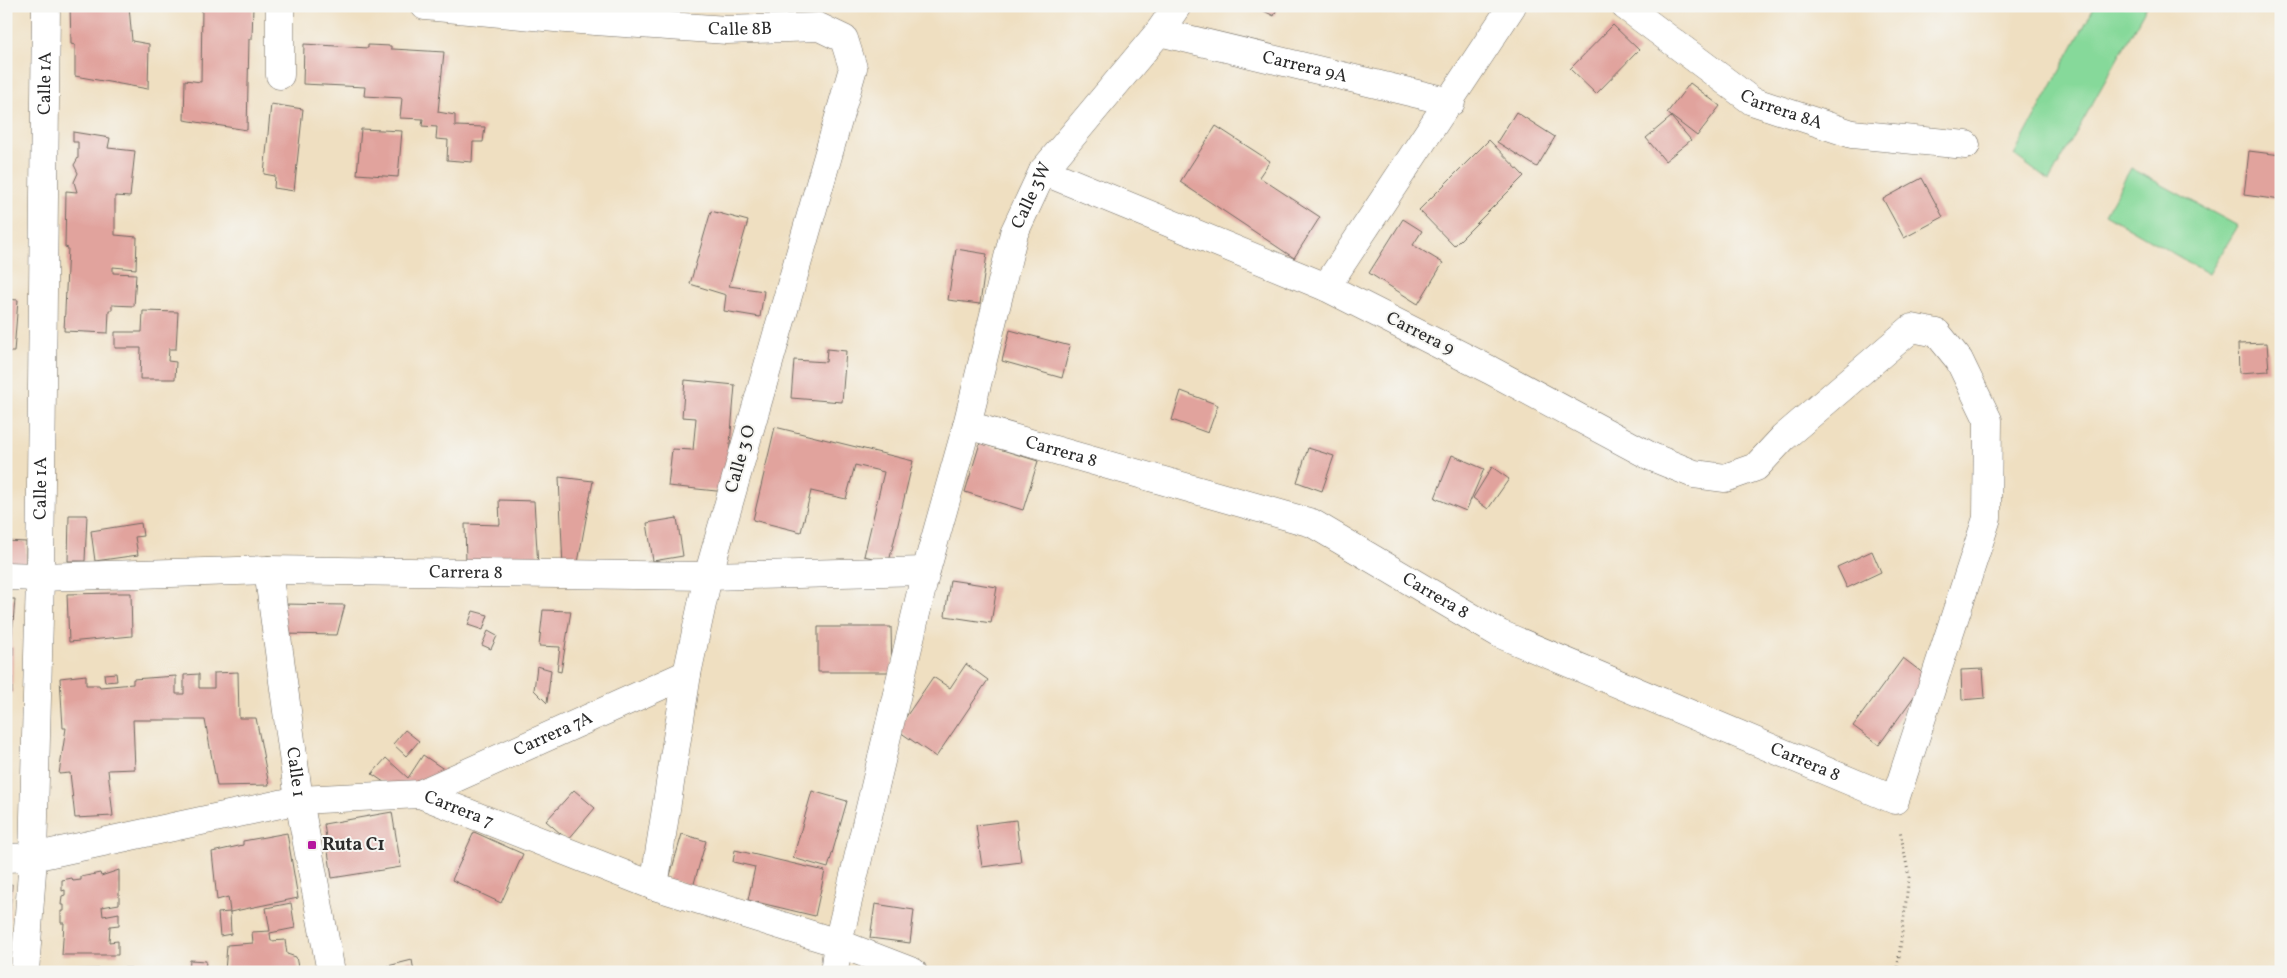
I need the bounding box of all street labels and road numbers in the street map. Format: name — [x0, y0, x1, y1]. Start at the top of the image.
street label: Calle 8B — [707, 16, 772, 43]
street label: Carrera 9A — [1260, 45, 1350, 89]
street label: Calle 1A — [32, 51, 58, 115]
street label: Carrera 8A — [1734, 83, 1826, 136]
street label: Calle 3W — [1005, 158, 1058, 233]
street label: Carrera 9 — [1381, 306, 1459, 362]
street label: Calle 3 O — [719, 422, 763, 496]
street label: Carrera 8 — [1022, 430, 1100, 474]
street label: Calle 1A — [28, 456, 54, 520]
street label: Carrera 8 — [429, 560, 503, 586]
street label: Carrera 8 — [1397, 566, 1474, 625]
street label: Carrera 7A — [510, 705, 597, 763]
street label: Carrera 8 — [1766, 736, 1844, 788]
street label: Calle 1 — [279, 745, 311, 799]
street label: Carrera 7 — [420, 784, 498, 834]

